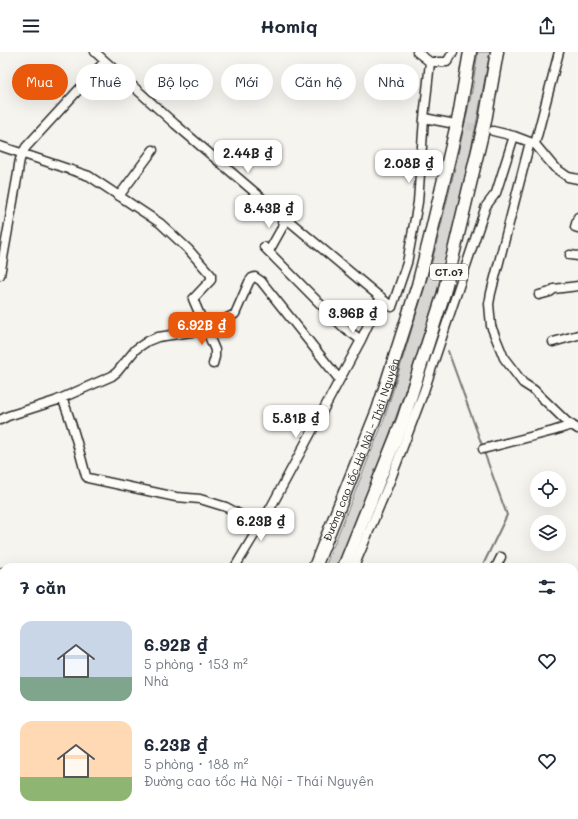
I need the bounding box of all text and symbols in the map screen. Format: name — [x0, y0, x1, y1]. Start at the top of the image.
text: Homiq — [260, 14, 318, 38]
icon: menu — [20, 15, 42, 37]
icon: share — [536, 15, 558, 37]
chip: Mua — [12, 64, 68, 100]
chip: Thuê — [76, 64, 136, 100]
chip: Bộ lọc — [144, 64, 213, 100]
chip: Mới — [221, 64, 273, 100]
chip: Căn hộ — [281, 64, 356, 100]
chip: Nhà — [364, 64, 419, 100]
pin: 2.44B ₫ — [211, 140, 285, 174]
text: 2.44B ₫ — [223, 144, 273, 161]
pin: 2.08B ₫ — [372, 150, 446, 184]
text: 2.08B ₫ — [384, 154, 434, 171]
pin: 8.43B ₫ — [232, 195, 306, 229]
text: 8.43B ₫ — [244, 199, 294, 216]
road number: CT.07 — [430, 264, 468, 280]
pin: 3.96B ₫ — [316, 300, 390, 334]
text: 3.96B ₫ — [328, 304, 378, 321]
pin: 6.92B ₫ — [165, 312, 239, 346]
text: 6.92B ₫ — [177, 316, 227, 333]
street label: Đường cao tốc Hà Nội - Thái Nguyên — [319, 356, 402, 543]
pin: 5.81B ₫ — [259, 405, 333, 439]
text: 5.81B ₫ — [272, 409, 320, 426]
map controls — [530, 471, 566, 551]
button: locate — [530, 471, 566, 507]
pin: 6.23B ₫ — [224, 508, 298, 542]
text: 6.23B ₫ — [236, 512, 286, 529]
button: layers — [530, 515, 566, 551]
text: 7 căn — [20, 576, 66, 598]
icon: filters — [536, 576, 558, 598]
text: 6.92B ₫ — [144, 633, 208, 655]
icon: home — [52, 637, 100, 685]
icon: heart — [536, 650, 558, 672]
text: 5 phòng · 153 m² — [144, 655, 248, 672]
text: Nhà — [144, 672, 169, 689]
text: 6.23B ₫ — [144, 733, 208, 755]
icon: home — [52, 737, 100, 785]
icon: heart — [536, 750, 558, 772]
text: 5 phòng · 188 m² — [144, 755, 249, 772]
text: Đường cao tốc Hà Nội - Thái Nguyên — [144, 772, 374, 789]

